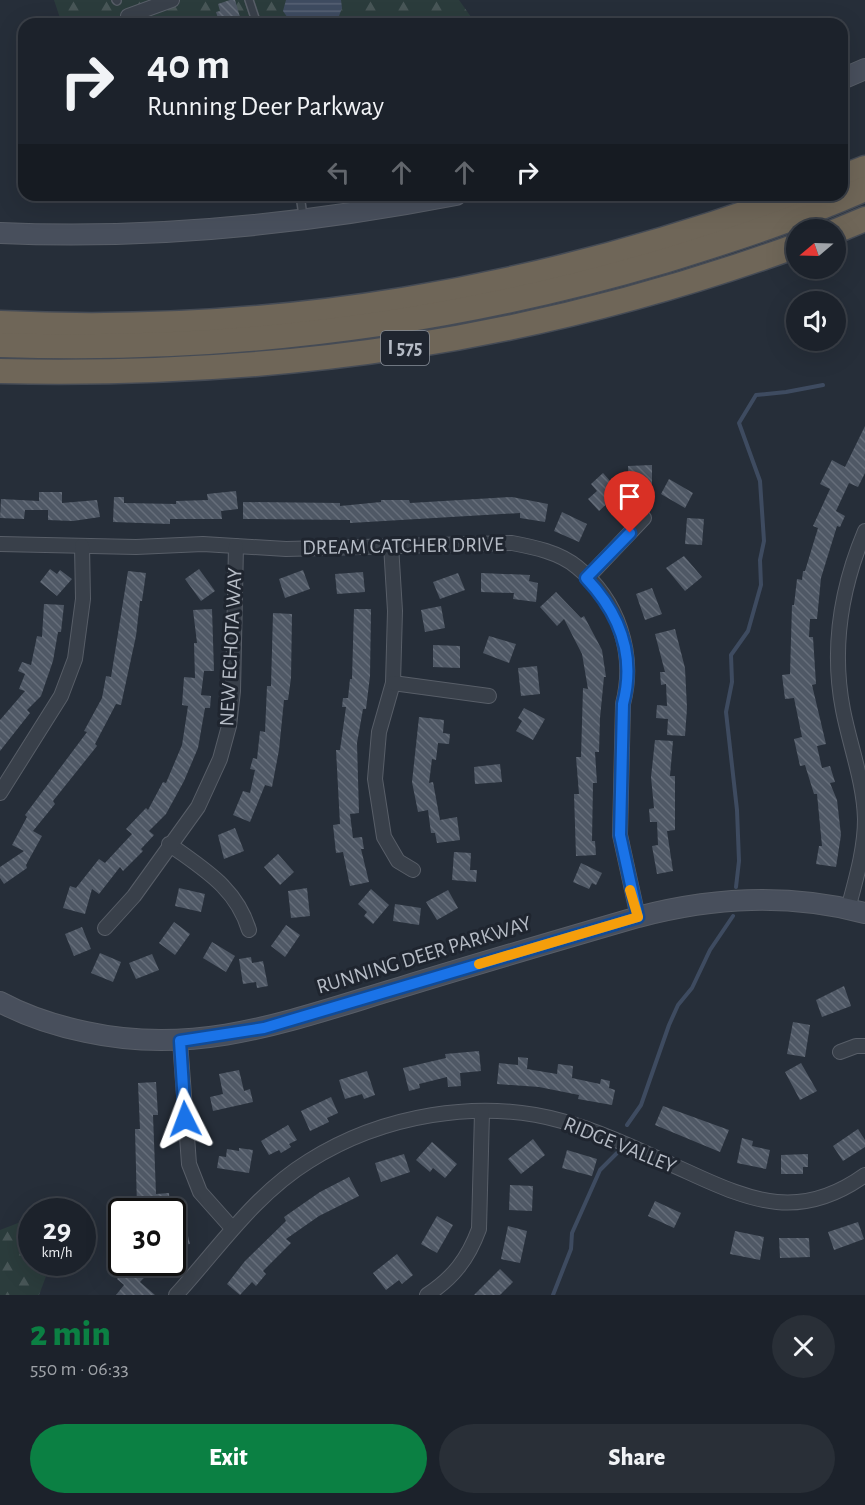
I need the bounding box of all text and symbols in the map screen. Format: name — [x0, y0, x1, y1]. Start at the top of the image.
icon: right — [48, 42, 126, 120]
text: 40 m — [147, 44, 230, 86]
text: Running Deer Parkway — [147, 93, 384, 120]
icon: left — [322, 156, 355, 189]
icon: ahead — [385, 156, 418, 189]
icon: ahead — [448, 156, 481, 189]
icon: right — [511, 156, 544, 189]
north arrow — [786, 219, 846, 279]
map controls — [786, 219, 846, 351]
button: sound — [786, 291, 846, 351]
road number: I 575 — [381, 331, 429, 365]
pin — [604, 471, 655, 533]
icon: arrive — [613, 480, 646, 513]
street label: DREAM CATCHER DRIVE — [302, 534, 504, 558]
street label: NEW ECHOTA WAY — [216, 567, 246, 727]
street label: RUNNING DEER PARKWAY — [314, 912, 534, 998]
position arrow — [153, 1087, 217, 1151]
street label: RIDGE VALLEY — [561, 1113, 679, 1177]
speed limit sign: 30 — [108, 1198, 186, 1276]
text: 29 — [43, 1215, 71, 1245]
text: km/h — [42, 1245, 72, 1260]
button: close — [772, 1315, 835, 1378]
text: 2 min — [30, 1316, 111, 1352]
text: 550 m · 06:33 — [30, 1359, 129, 1379]
button: Exit — [30, 1424, 427, 1493]
button: Share — [439, 1424, 835, 1493]

